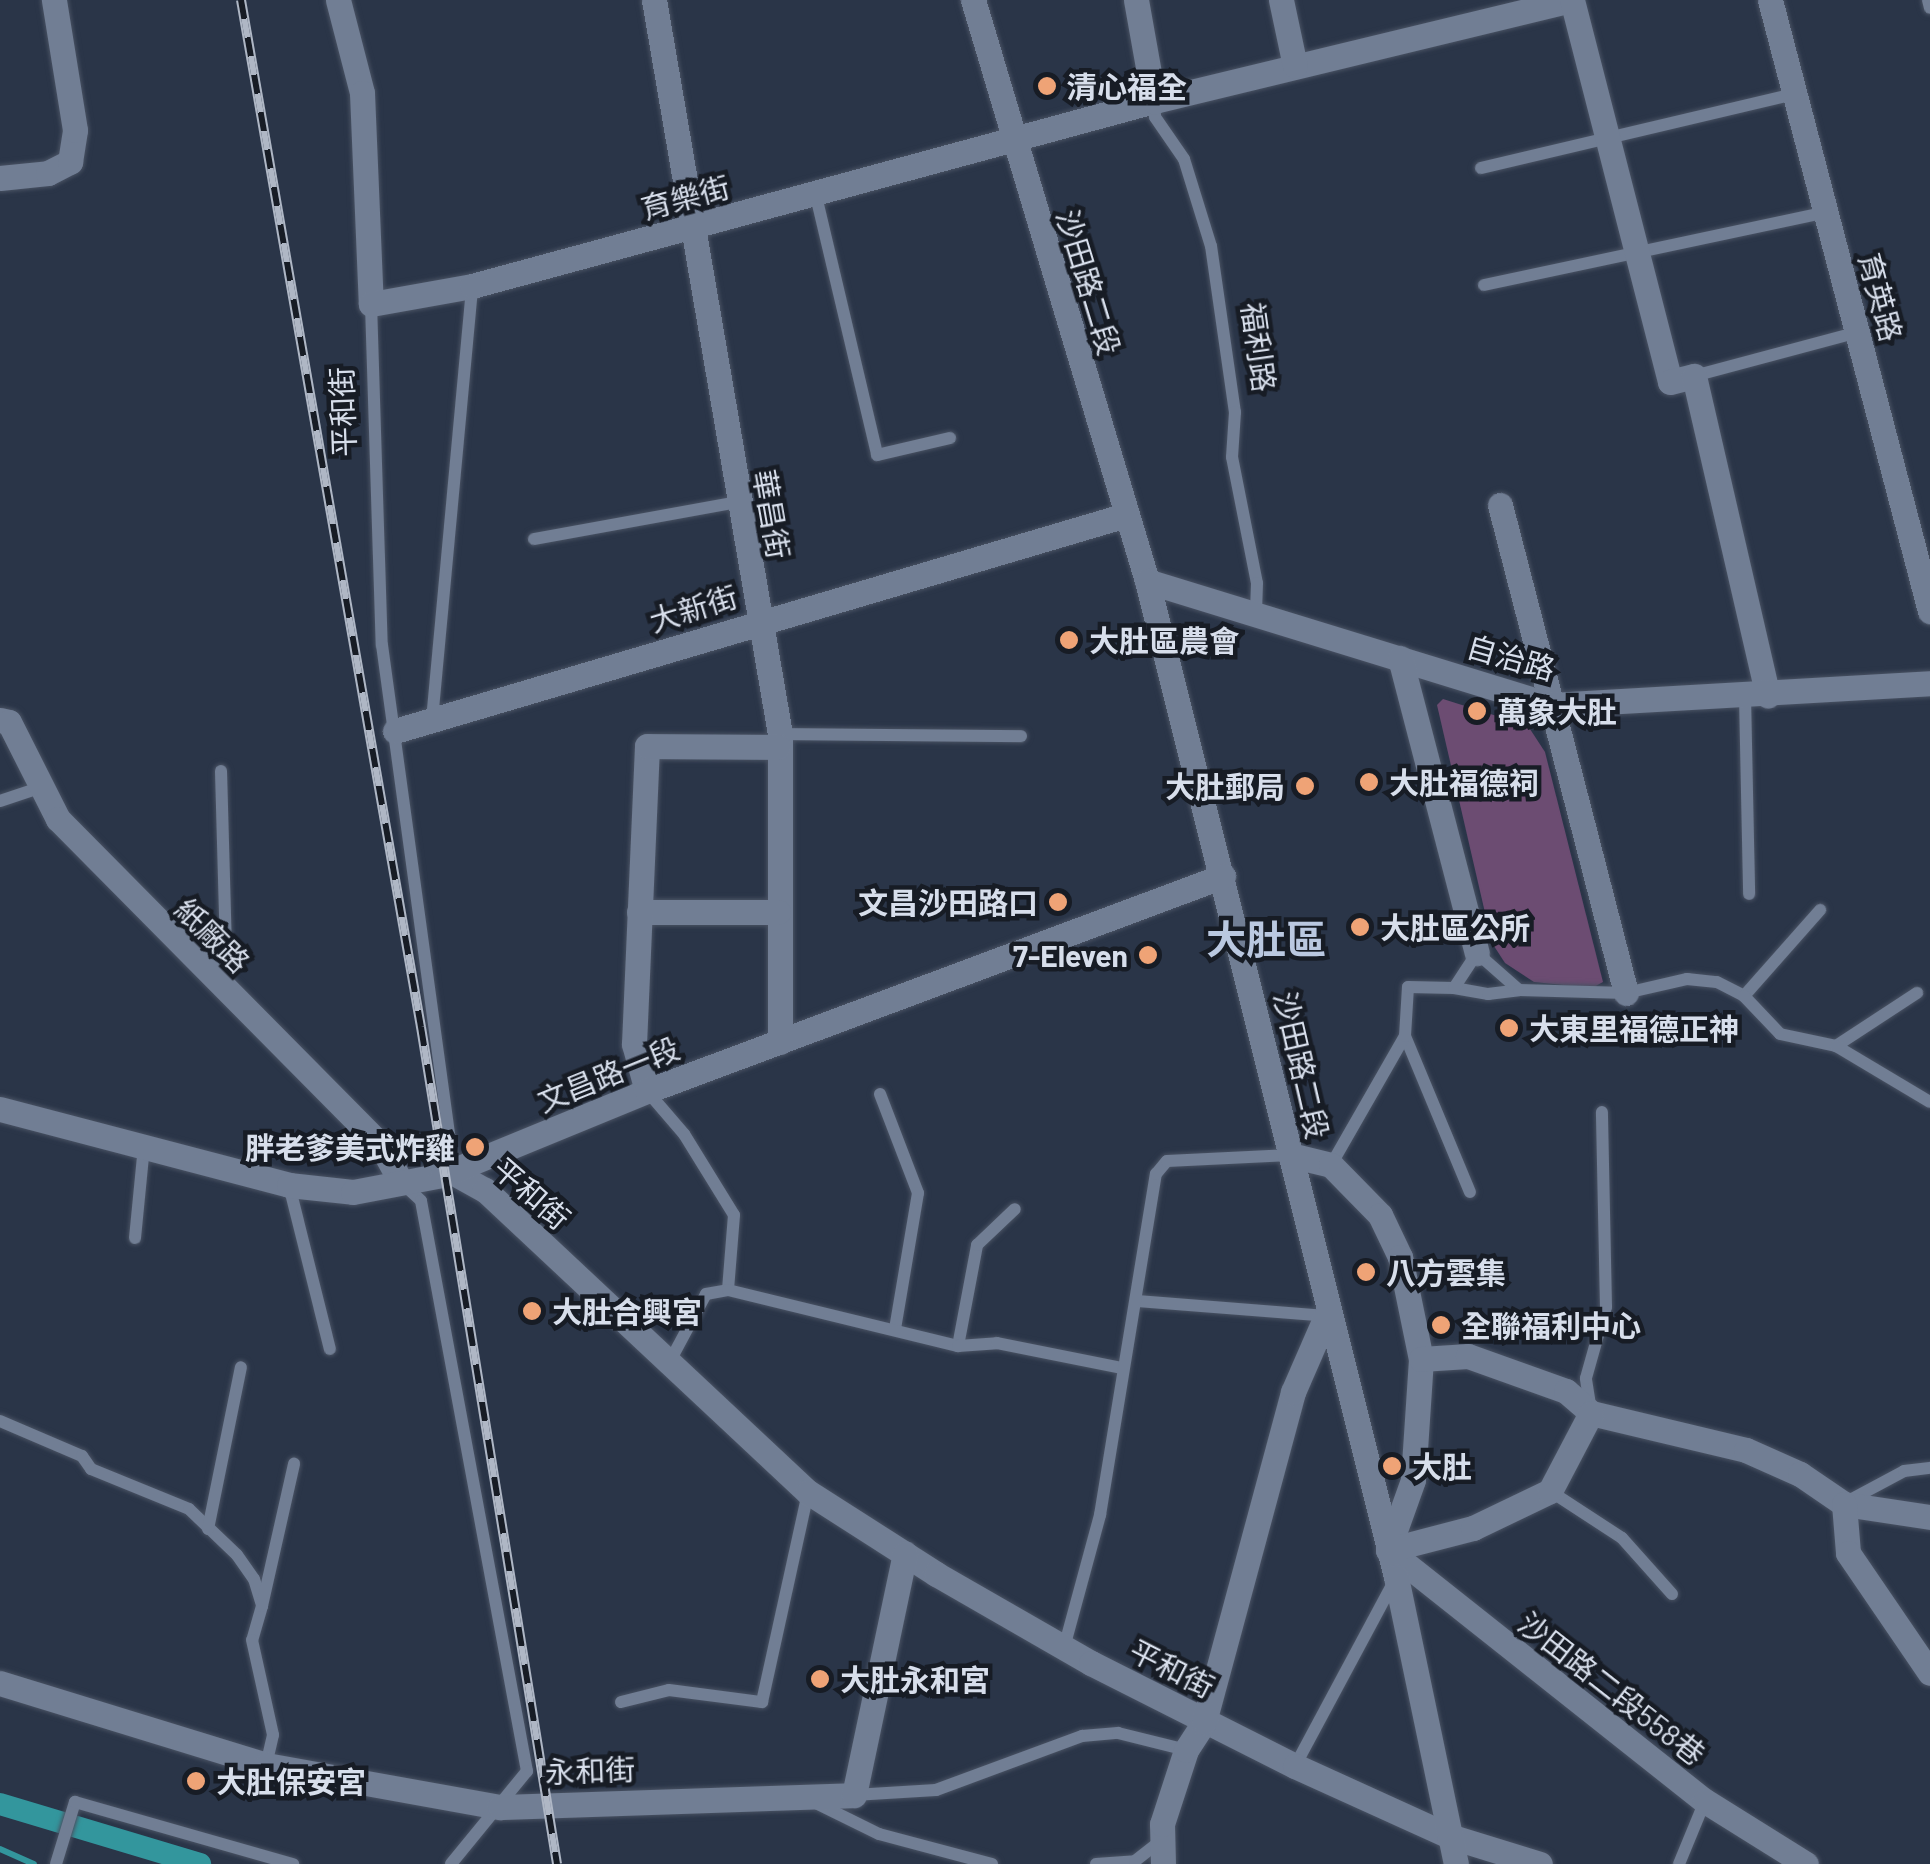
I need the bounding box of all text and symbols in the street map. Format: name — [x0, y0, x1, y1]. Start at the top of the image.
place label: 清心福全 — [1067, 68, 1187, 104]
marker: 清心福全 — [1036, 75, 1058, 97]
street label: 育樂街 — [637, 168, 733, 226]
street label: 沙田路二段 — [1050, 205, 1128, 359]
street label: 育英路 — [1852, 249, 1910, 345]
street label: 福利路 — [1235, 300, 1283, 394]
street label: 平和街 — [322, 366, 362, 458]
street label: 華昌街 — [746, 467, 798, 561]
street label: 大新街 — [645, 578, 741, 638]
place label: 大肚區農會 — [1089, 622, 1239, 658]
street label: 自治路 — [1463, 627, 1559, 687]
marker: 大肚區農會 — [1058, 629, 1080, 651]
place label: 萬象大肚 — [1497, 693, 1617, 729]
marker: 萬象大肚 — [1466, 700, 1488, 722]
place label: 大肚福德祠 — [1389, 764, 1539, 800]
place label: 大肚郵局 — [1165, 768, 1285, 804]
marker: 大肚福德祠 — [1358, 771, 1380, 793]
marker: 大肚郵局 — [1294, 775, 1316, 797]
place label: 文昌沙田路口 — [858, 884, 1038, 920]
street label: 紙廠路 — [168, 890, 258, 980]
marker: 文昌沙田路口 — [1047, 891, 1069, 913]
place label: 大肚區公所 — [1380, 909, 1530, 945]
district label: 大肚區 — [1206, 914, 1326, 962]
marker: 大肚區公所 — [1349, 916, 1371, 938]
place label: 7-Eleven — [1013, 937, 1128, 973]
marker: 7-Eleven — [1137, 944, 1159, 966]
street label: 沙田路二段 — [1268, 988, 1336, 1142]
place label: 大東里福德正神 — [1529, 1010, 1739, 1046]
marker: 大東里福德正神 — [1498, 1017, 1520, 1039]
street label: 文昌路一段 — [532, 1029, 684, 1119]
place label: 胖老爹美式炸雞 — [245, 1129, 455, 1165]
marker: 胖老爹美式炸雞 — [464, 1136, 486, 1158]
street label: 平和街 — [486, 1150, 578, 1236]
place label: 八方雲集 — [1386, 1254, 1506, 1290]
marker: 八方雲集 — [1355, 1261, 1377, 1283]
place label: 大肚合興宮 — [552, 1293, 702, 1329]
marker: 大肚合興宮 — [521, 1300, 543, 1322]
place label: 全聯福利中心 — [1461, 1307, 1641, 1343]
marker: 全聯福利中心 — [1430, 1314, 1452, 1336]
place label: 大肚 — [1412, 1448, 1472, 1484]
marker: 大肚 — [1381, 1455, 1403, 1477]
street label: 沙田路二段558巷 — [1512, 1604, 1712, 1772]
street label: 平和街 — [1124, 1632, 1220, 1704]
place label: 大肚永和宮 — [840, 1661, 990, 1697]
marker: 大肚永和宮 — [809, 1668, 831, 1690]
street label: 永和街 — [544, 1750, 636, 1790]
place label: 大肚保安宮 — [216, 1763, 366, 1799]
marker: 大肚保安宮 — [185, 1770, 207, 1792]

